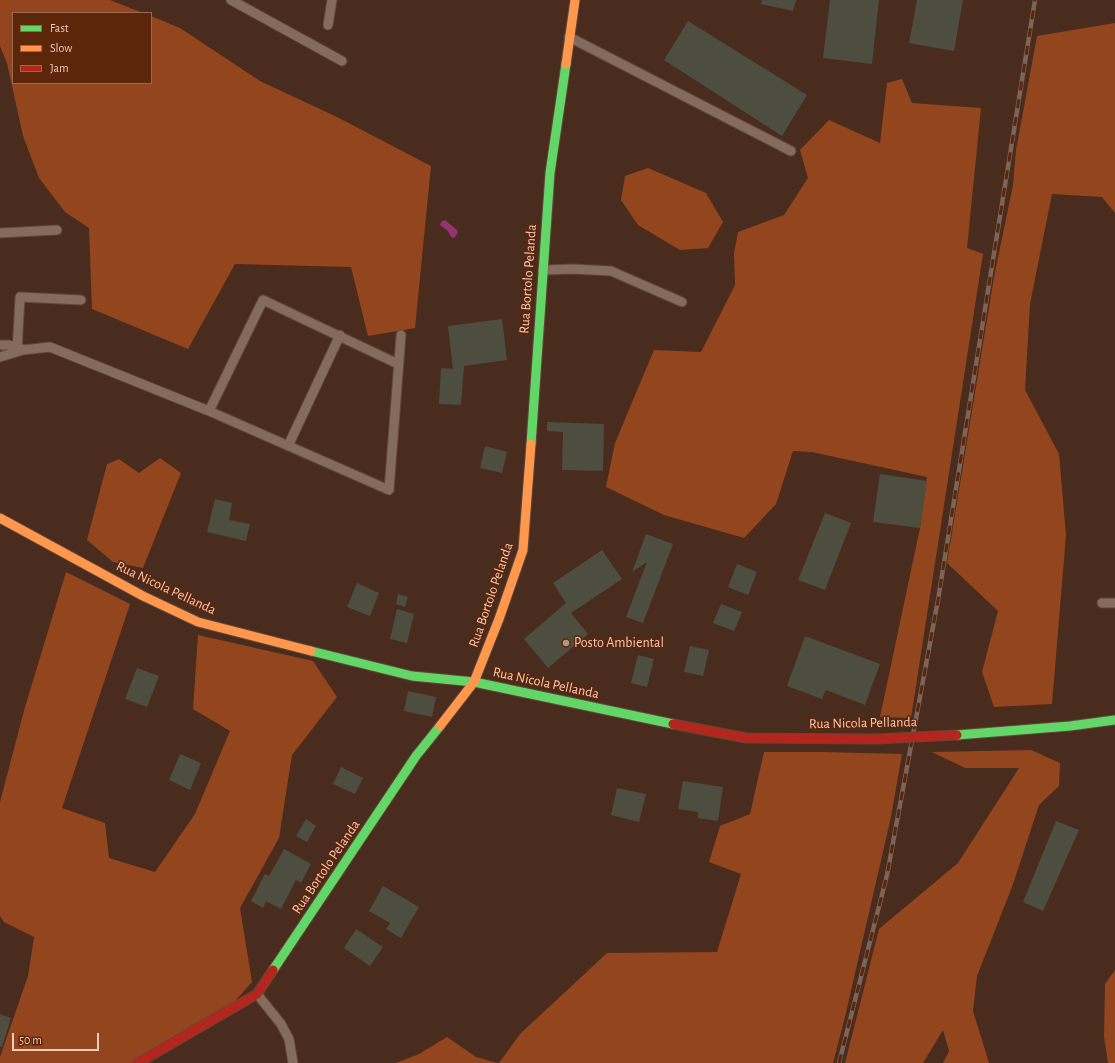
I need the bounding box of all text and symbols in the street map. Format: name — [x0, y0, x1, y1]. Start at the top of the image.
legend — [12, 12, 152, 84]
text: Fast — [50, 22, 69, 34]
text: Slow — [50, 42, 72, 54]
text: Jam — [50, 62, 69, 74]
street label: Rua Bortolo Pelanda — [516, 224, 540, 334]
street label: Rua Bortolo Pelanda — [465, 540, 517, 650]
street label: Rua Nicola Pellanda — [113, 558, 219, 618]
place label: Posto Ambiental — [574, 635, 664, 651]
marker: Posto Ambiental — [561, 638, 571, 648]
street label: Rua Nicola Pellanda — [491, 664, 601, 702]
street label: Rua Nicola Pellanda — [809, 714, 917, 732]
street label: Rua Bortolo Pelanda — [288, 817, 364, 917]
scale bar — [14, 1025, 101, 1051]
text: 50 m — [19, 1034, 42, 1046]

